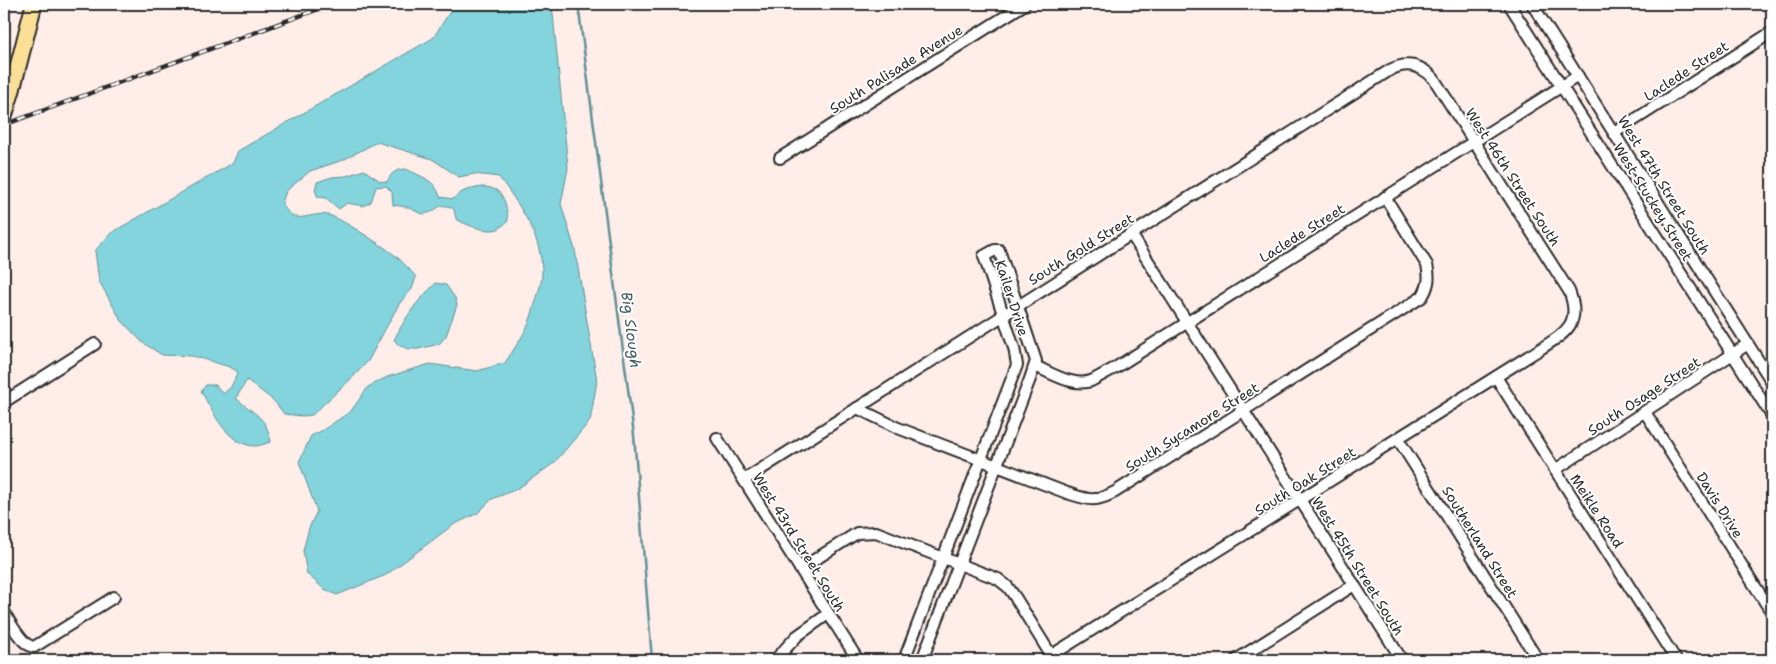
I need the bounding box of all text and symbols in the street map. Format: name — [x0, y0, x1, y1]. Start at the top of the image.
street label: South Palisade Avenue — [826, 21, 966, 117]
street label: Laclede Street — [1640, 37, 1732, 105]
street label: West 46th Street South — [1462, 104, 1564, 250]
street label: West 47th Street South — [1614, 112, 1714, 258]
street label: West Stuckey Street — [1609, 140, 1697, 264]
street label: Laclede Street — [1256, 200, 1348, 266]
street label: South Gold Street — [1025, 209, 1137, 289]
street label: Kailer Drive — [991, 258, 1033, 338]
water label: Big Slough — [616, 291, 646, 369]
street label: South Osage Street — [1584, 353, 1704, 439]
street label: South Sycamore Street — [1122, 378, 1262, 476]
street label: South Oak Street — [1251, 443, 1359, 519]
street label: West 43rd Street South — [749, 469, 849, 615]
street label: Davis Drive — [1693, 469, 1747, 541]
street label: Meikle Road — [1566, 471, 1628, 551]
street label: Southerland Street — [1438, 483, 1522, 601]
street label: West 45th Street South — [1308, 493, 1408, 639]

